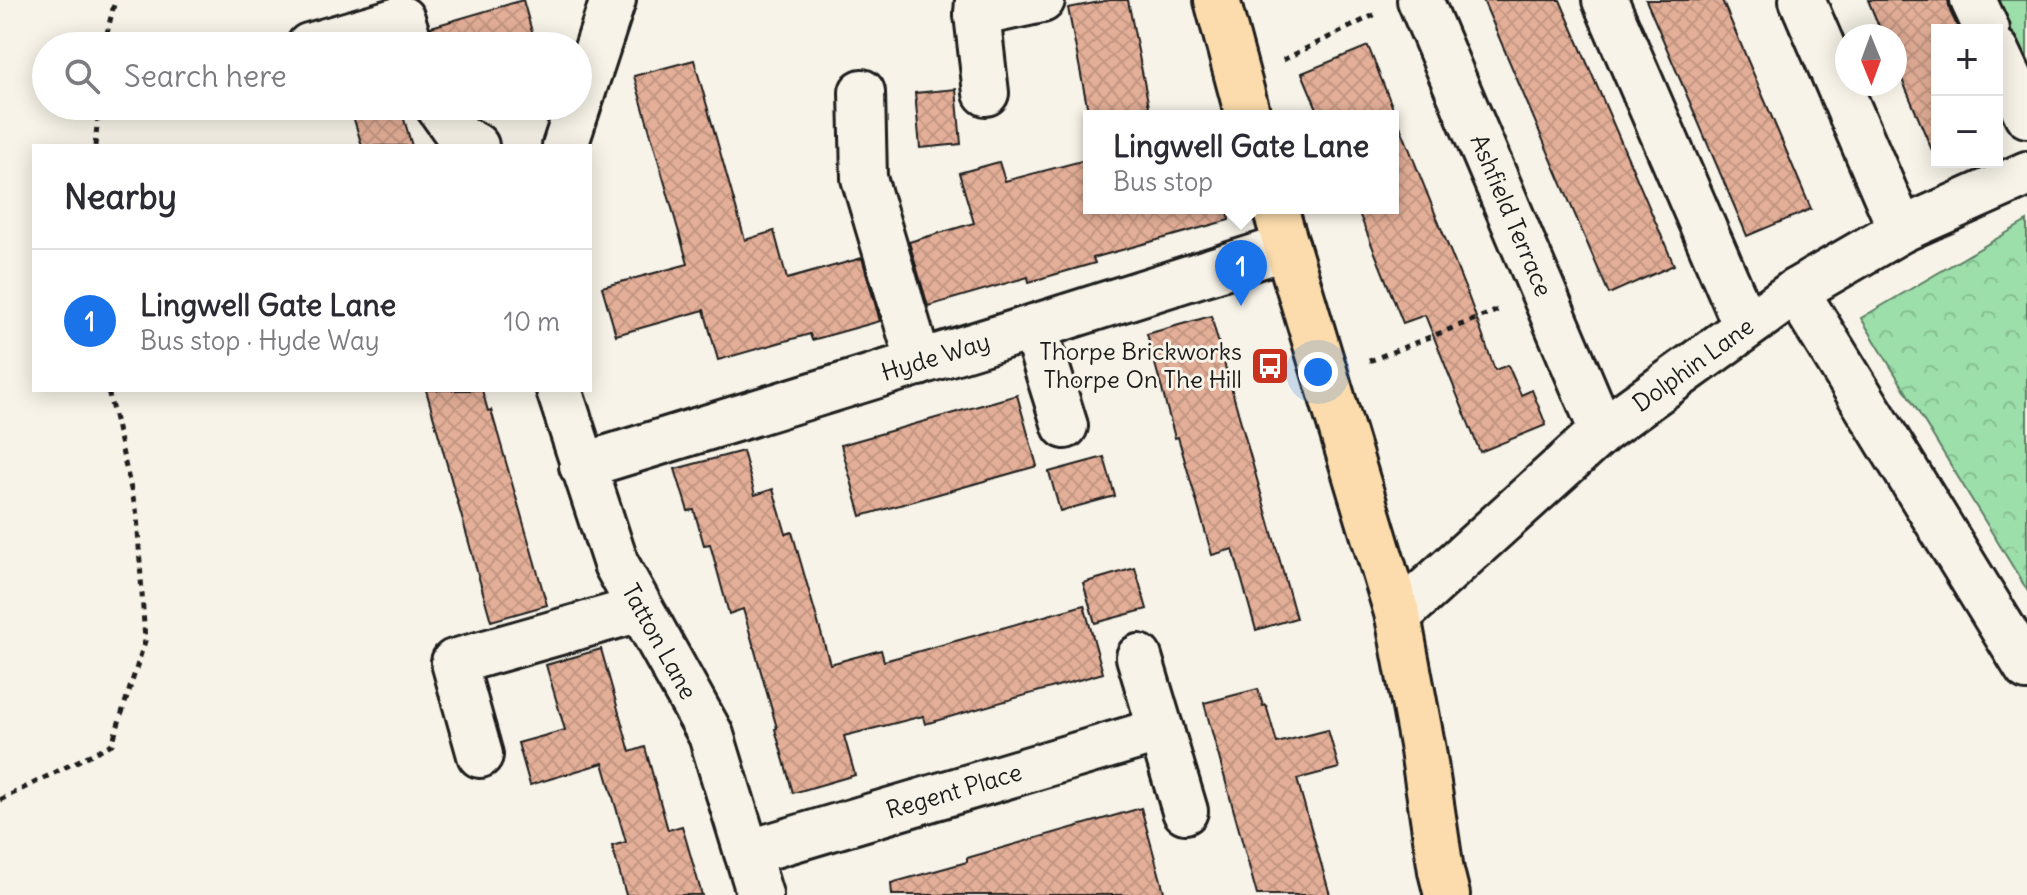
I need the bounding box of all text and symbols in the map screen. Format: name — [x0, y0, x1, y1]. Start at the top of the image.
north arrow — [1835, 24, 1907, 96]
map controls — [1931, 24, 2003, 168]
button: + — [1931, 24, 2003, 96]
search box — [32, 32, 592, 120]
icon: search — [60, 54, 104, 98]
text: Search here — [124, 57, 287, 95]
button: − — [1931, 96, 2003, 168]
popup — [1083, 110, 1399, 214]
text: Lingwell Gate Lane — [1113, 127, 1369, 165]
street label: Ashfield Terrace — [1464, 130, 1559, 301]
text: Bus stop — [1113, 165, 1213, 198]
text: Nearby — [64, 175, 177, 218]
pin: 1 — [1215, 240, 1267, 306]
text: Lingwell Gate Lane — [140, 286, 396, 324]
text: 1 — [85, 305, 95, 338]
text: 10 m — [504, 305, 560, 338]
street label: Dolphin Lane — [1626, 311, 1759, 418]
text: Bus stop · Hyde Way — [140, 324, 379, 357]
street label: Hyde Way — [878, 326, 993, 387]
place label: Thorpe Brickworks Thorpe On The Hill — [1039, 336, 1242, 394]
bus stop icon: Thorpe Brickworks Thorpe On The Hill — [1249, 345, 1291, 387]
your location — [1298, 352, 1338, 392]
street label: Tatton Lane — [616, 578, 704, 704]
street label: Regent Place — [883, 756, 1025, 825]

